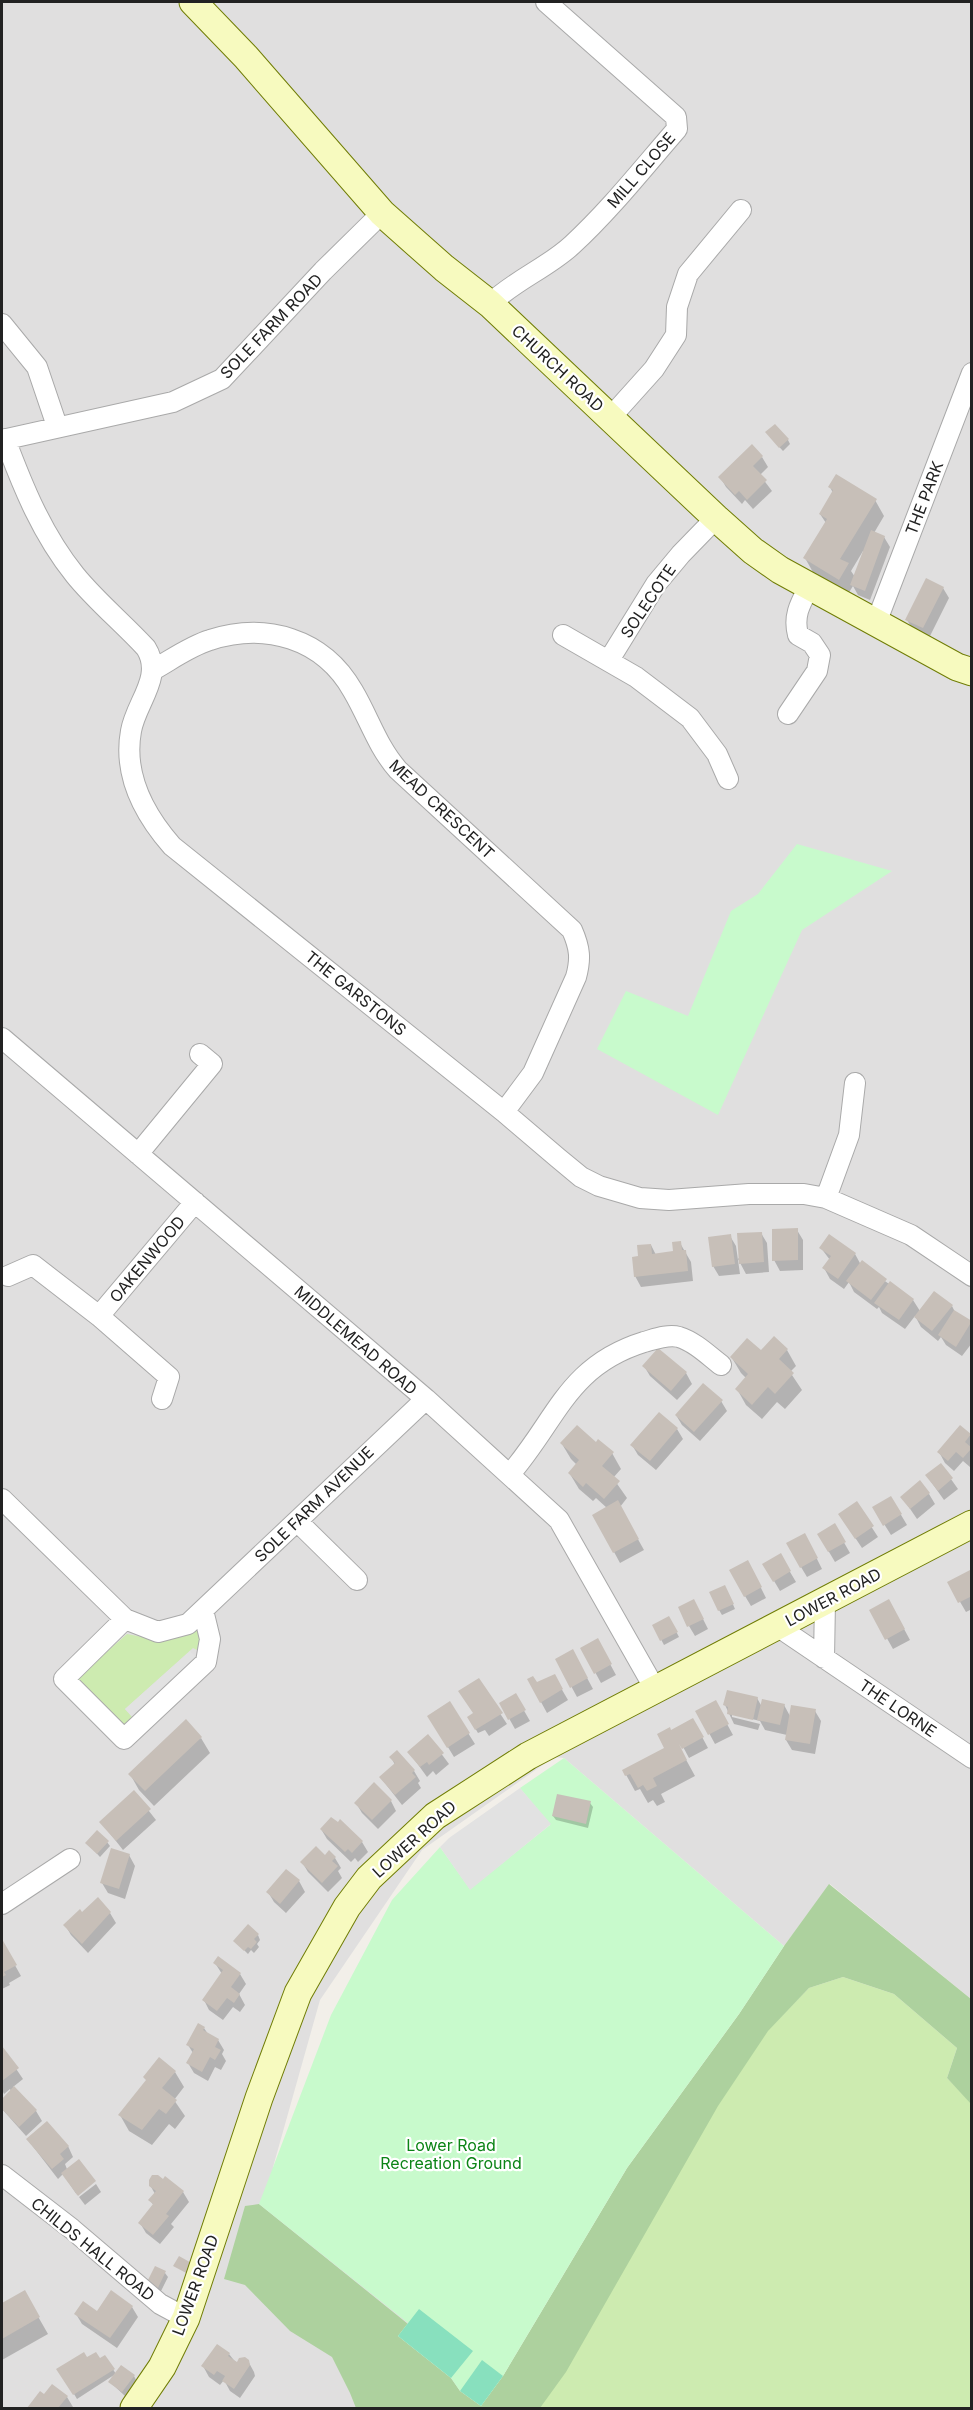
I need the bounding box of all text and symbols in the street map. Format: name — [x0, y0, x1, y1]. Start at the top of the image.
street label: MILL CLOSE — [603, 128, 679, 212]
street label: SOLE FARM ROAD — [216, 269, 326, 383]
street label: CHURCH ROAD — [508, 320, 608, 416]
street label: THE PARK — [901, 458, 947, 538]
street label: SOLECOTE — [616, 560, 680, 642]
street label: MEAD CRESCENT — [385, 755, 499, 863]
street label: THE GARSTONS — [302, 946, 410, 1040]
street label: OAKENWOOD — [105, 1212, 189, 1306]
street label: MIDDLEMEAD ROAD — [290, 1281, 422, 1399]
street label: SOLE FARM AVENUE — [250, 1442, 378, 1566]
street label: LOWER ROAD — [782, 1563, 884, 1631]
street label: THE LORNE — [855, 1675, 941, 1741]
street label: LOWER ROAD — [368, 1796, 460, 1882]
park label: Lower Road Recreation Ground — [380, 2135, 522, 2173]
street label: CHILDS HALL ROAD — [27, 2193, 159, 2305]
street label: LOWER ROAD — [168, 2232, 222, 2338]

